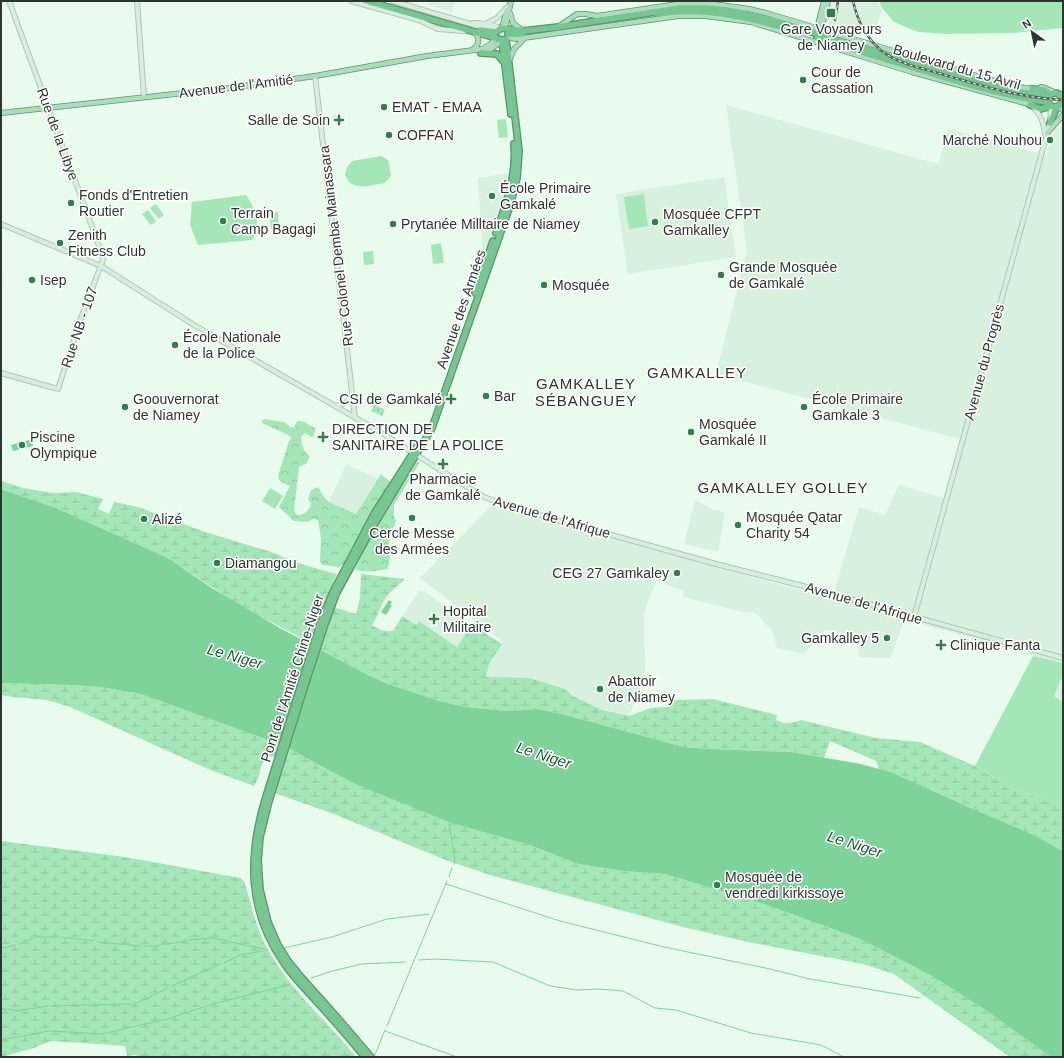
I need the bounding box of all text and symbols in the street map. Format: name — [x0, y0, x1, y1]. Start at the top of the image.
marker: Gare Voyageurs de Niamey — [825, 7, 837, 19]
north arrow — [1012, 12, 1052, 52]
text: N — [1020, 16, 1033, 31]
place label: Gare Voyageurs de Niamey — [780, 21, 882, 53]
street label: Boulevard du 15 Avril — [891, 41, 1023, 93]
place label: Cour de Cassation — [811, 64, 873, 96]
street label: Avenue de l'Amitié — [178, 71, 294, 101]
marker: Cour de Cassation — [798, 75, 808, 85]
street label: Rue de la Libye — [34, 86, 82, 183]
place label: EMAT - EMAA — [392, 99, 482, 115]
marker: EMAT - EMAA — [379, 102, 389, 112]
place label: Salle de Soin — [247, 112, 330, 128]
marker: Salle de Soin — [333, 114, 345, 126]
place label: COFFAN — [397, 127, 454, 143]
marker: COFFAN — [384, 130, 394, 140]
place label: Marché Nouhou — [942, 132, 1042, 148]
marker: Marché Nouhou — [1045, 135, 1055, 145]
street label: Rue Colonel Demba Mainassara — [316, 144, 356, 347]
place label: École Primaire Gamkalé — [500, 180, 591, 212]
place label: Fonds d'Entretien Routier — [79, 187, 188, 219]
marker: École Primaire Gamkalé — [487, 191, 497, 201]
marker: Fonds d'Entretien Routier — [66, 198, 76, 208]
place label: Terrain Camp Bagagi — [231, 205, 316, 237]
place label: Mosquée CFPT Gamkalley — [663, 206, 761, 238]
marker: Terrain Camp Bagagi — [218, 216, 228, 226]
place label: Prytanée Milltaire de Niamey — [401, 216, 580, 232]
marker: Mosquée CFPT Gamkalley — [650, 217, 660, 227]
marker: Prytanée Milltaire de Niamey — [388, 219, 398, 229]
place label: Zenith Fitness Club — [68, 227, 146, 259]
marker: Zenith Fitness Club — [55, 238, 65, 248]
street label: Avenue des Armées — [433, 247, 489, 371]
place label: Grande Mosquée de Gamkalé — [729, 259, 837, 291]
marker: Grande Mosquée de Gamkalé — [716, 270, 726, 280]
place label: Isep — [40, 272, 67, 288]
marker: Isep — [27, 275, 37, 285]
place label: Mosquée — [552, 277, 610, 293]
marker: Mosquée — [539, 280, 549, 290]
street label: Rue NB - 107 — [58, 284, 100, 370]
street label: Avenue du Progrès — [961, 302, 1007, 422]
place label: École Nationale de la Police — [183, 329, 281, 361]
marker: École Nationale de la Police — [170, 340, 180, 350]
district label: GAMKALLEY — [647, 364, 747, 381]
district label: GAMKALLEY SÉBANGUEY — [535, 375, 637, 409]
place label: Bar — [494, 388, 516, 404]
place label: Goouvernorat de Niamey — [133, 391, 219, 423]
place label: CSI de Gamkalé — [339, 391, 442, 407]
marker: Bar — [481, 391, 491, 401]
place label: École Primaire Gamkale 3 — [812, 391, 903, 423]
marker: CSI de Gamkalé — [445, 393, 457, 405]
marker: Goouvernorat de Niamey — [120, 402, 130, 412]
marker: École Primaire Gamkale 3 — [799, 402, 809, 412]
place label: Mosquée Gamkalé II — [699, 416, 767, 448]
place label: DIRECTION DE SANITAIRE DE LA POLICE — [332, 421, 504, 453]
marker: Mosquée Gamkalé II — [686, 427, 696, 437]
place label: Piscine Olympique — [30, 429, 97, 461]
marker: DIRECTION DE SANITAIRE DE LA POLICE — [317, 431, 329, 443]
marker: Piscine Olympique — [17, 440, 27, 450]
marker: Pharmacie de Gamkalé — [438, 459, 448, 469]
place label: Pharmacie de Gamkalé — [405, 471, 481, 503]
district label: GAMKALLEY GOLLEY — [698, 479, 868, 496]
street label: Avenue de l'Afrique — [492, 493, 612, 541]
place label: Mosquée Qatar Charity 54 — [746, 509, 843, 541]
place label: Alizé — [152, 511, 183, 527]
marker: Cercle Messe des Armées — [407, 513, 417, 523]
marker: Alizé — [139, 514, 149, 524]
marker: Mosquée Qatar Charity 54 — [733, 520, 743, 530]
place label: Cercle Messe des Armées — [369, 525, 455, 557]
place label: Diamangou — [225, 555, 297, 571]
marker: Diamangou — [212, 558, 222, 568]
place label: CEG 27 Gamkaley — [552, 565, 669, 581]
marker: CEG 27 Gamkaley — [672, 568, 682, 578]
street label: Avenue de l'Afrique — [804, 579, 924, 627]
street label: Pont de l'Amitié Chine-Niger — [257, 592, 327, 764]
place label: Hopital Militaire — [443, 603, 491, 635]
marker: Hopital Militaire — [428, 613, 440, 625]
place label: Gamkalley 5 — [801, 630, 879, 646]
marker: Gamkalley 5 — [882, 633, 892, 643]
place label: Clinique Fanta — [950, 637, 1040, 653]
marker: Clinique Fanta — [935, 639, 947, 651]
water label: Le Niger — [205, 640, 266, 672]
place label: Abattoir de Niamey — [608, 673, 675, 705]
marker: Abattoir de Niamey — [595, 684, 605, 694]
water label: Le Niger — [514, 738, 575, 772]
water label: Le Niger — [825, 827, 886, 861]
place label: Mosquée de vendredi kirkissoye — [725, 869, 844, 901]
marker: Mosquée de vendredi kirkissoye — [712, 880, 722, 890]

